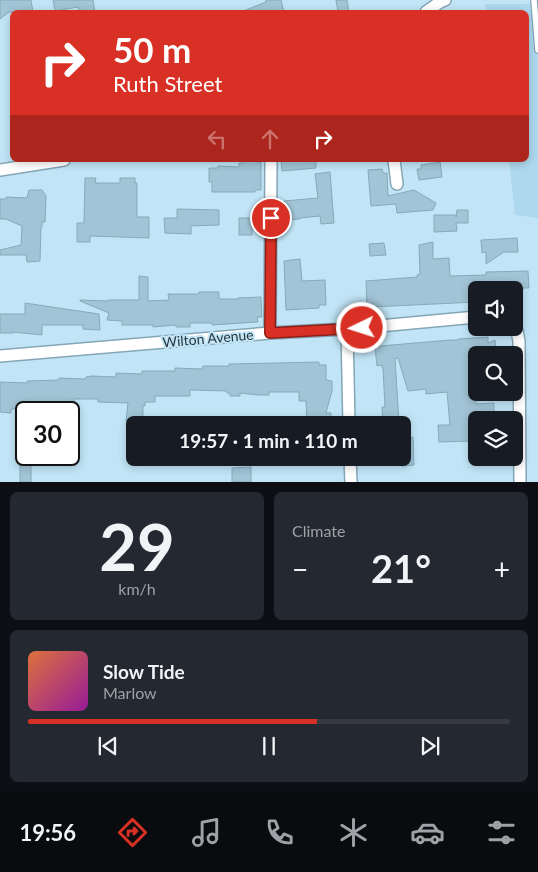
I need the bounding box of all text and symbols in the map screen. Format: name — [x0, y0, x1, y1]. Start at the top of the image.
text: 50 m — [113, 28, 191, 70]
icon: right — [30, 30, 95, 95]
text: Ruth Street — [113, 70, 222, 97]
icon: left — [203, 125, 231, 153]
icon: ahead — [256, 125, 284, 153]
icon: right — [309, 125, 337, 153]
pin — [250, 197, 292, 239]
icon: arrive — [257, 204, 285, 232]
map controls — [468, 281, 523, 466]
button: sound — [468, 281, 523, 336]
position arrow — [335, 301, 387, 353]
street label: Wilton Avenue — [162, 326, 254, 350]
button: search — [468, 346, 523, 401]
speed limit sign: 30 — [15, 401, 80, 466]
button: layers — [468, 411, 523, 466]
text: 19:57 · 1 min · 110 m — [179, 429, 358, 452]
text: 29 — [99, 507, 175, 585]
text: Climate — [292, 521, 345, 540]
text: 21° — [371, 545, 431, 591]
text: − — [292, 552, 308, 586]
text: + — [494, 552, 510, 586]
text: km/h — [118, 579, 156, 598]
text: Slow Tide — [103, 660, 185, 683]
text: Marlow — [103, 683, 157, 702]
icon: previous — [94, 732, 122, 760]
icon: pause — [255, 732, 283, 760]
icon: next — [416, 732, 444, 760]
icon: directions — [115, 815, 150, 850]
icon: music — [189, 815, 224, 850]
icon: phone — [262, 815, 297, 850]
icon: climate — [336, 815, 371, 850]
icon: car — [410, 815, 445, 850]
icon: filters — [484, 815, 519, 850]
text: 19:56 — [19, 819, 76, 846]

